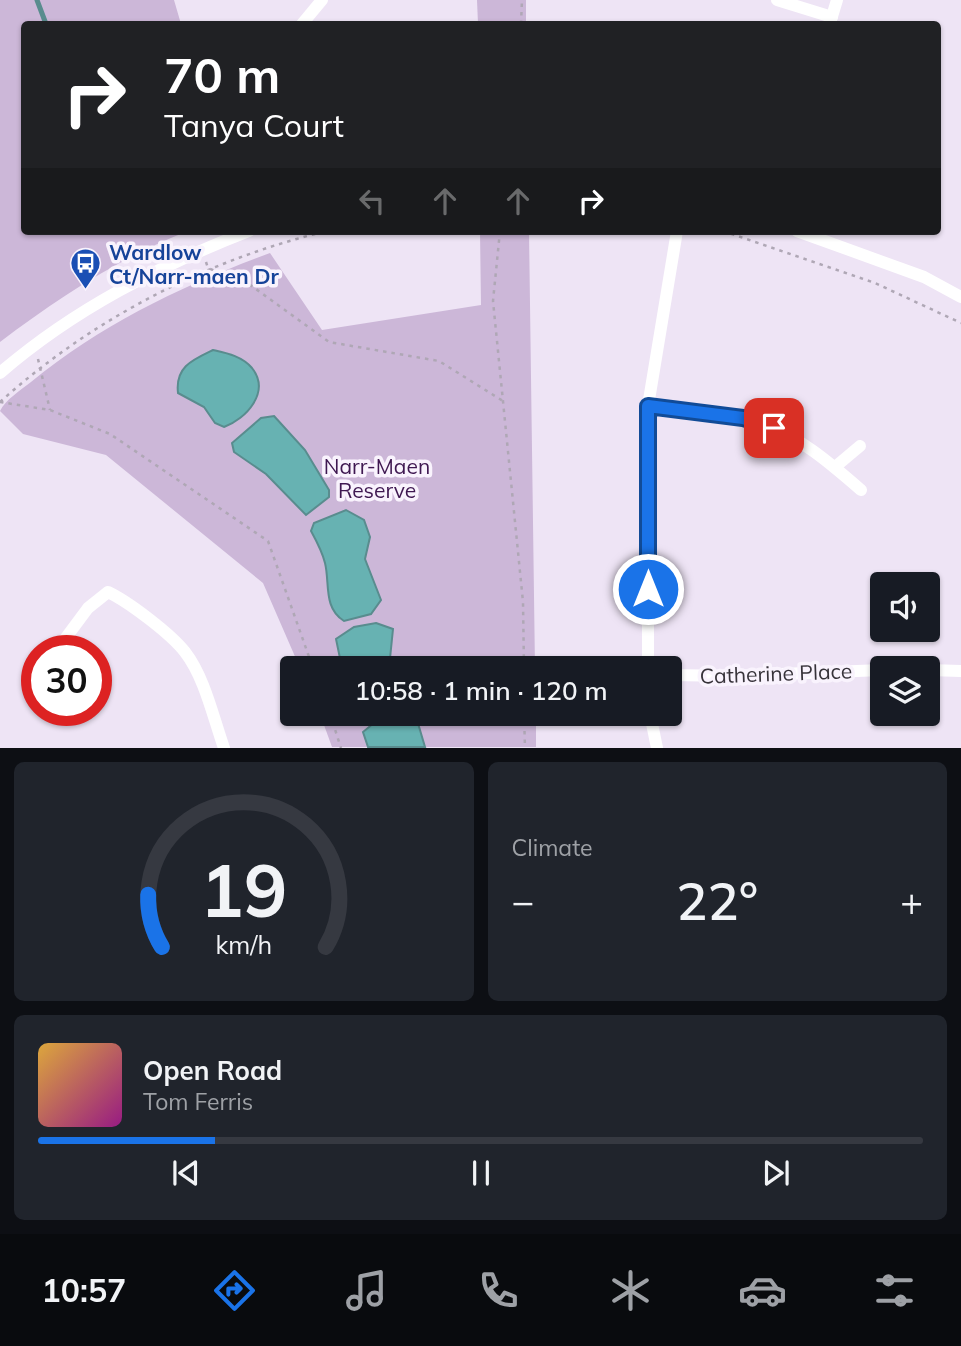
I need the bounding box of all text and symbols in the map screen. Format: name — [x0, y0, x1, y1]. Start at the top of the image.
text: 70 m — [164, 44, 280, 105]
icon: right — [49, 49, 140, 140]
text: Tanya Court — [164, 105, 344, 145]
icon: left — [353, 182, 391, 220]
icon: ahead — [426, 182, 464, 220]
icon: ahead — [499, 182, 537, 220]
icon: right — [572, 182, 610, 220]
place label: Wardlow Ct/Narr-maen Dr — [109, 239, 280, 289]
bus stop icon: Wardlow Ct/Narr-maen Dr — [69, 247, 103, 291]
pin — [744, 398, 804, 458]
icon: arrive — [755, 409, 793, 447]
park label: Narr-Maen Reserve — [324, 453, 430, 503]
position arrow — [611, 552, 685, 626]
map controls — [870, 572, 940, 726]
button: sound — [870, 572, 940, 642]
speed limit sign: 30 — [21, 635, 112, 726]
button: layers — [870, 656, 940, 726]
street label: Catherine Place — [699, 657, 853, 689]
text: 10:58 · 1 min · 120 m — [354, 674, 608, 707]
text: Climate — [512, 833, 593, 862]
text: 19 — [200, 845, 287, 936]
text: 22° — [676, 868, 758, 933]
text: − — [512, 877, 534, 925]
text: + — [900, 877, 923, 925]
text: km/h — [215, 929, 272, 960]
text: Open Road — [143, 1054, 282, 1087]
text: Tom Ferris — [143, 1087, 253, 1116]
icon: previous — [167, 1154, 205, 1192]
icon: pause — [462, 1154, 500, 1192]
icon: next — [757, 1154, 795, 1192]
icon: directions — [210, 1266, 259, 1315]
icon: music — [342, 1266, 391, 1315]
icon: phone — [474, 1266, 523, 1315]
icon: climate — [606, 1266, 655, 1315]
icon: car — [738, 1266, 787, 1315]
icon: filters — [870, 1266, 919, 1315]
text: 10:57 — [42, 1270, 126, 1310]

